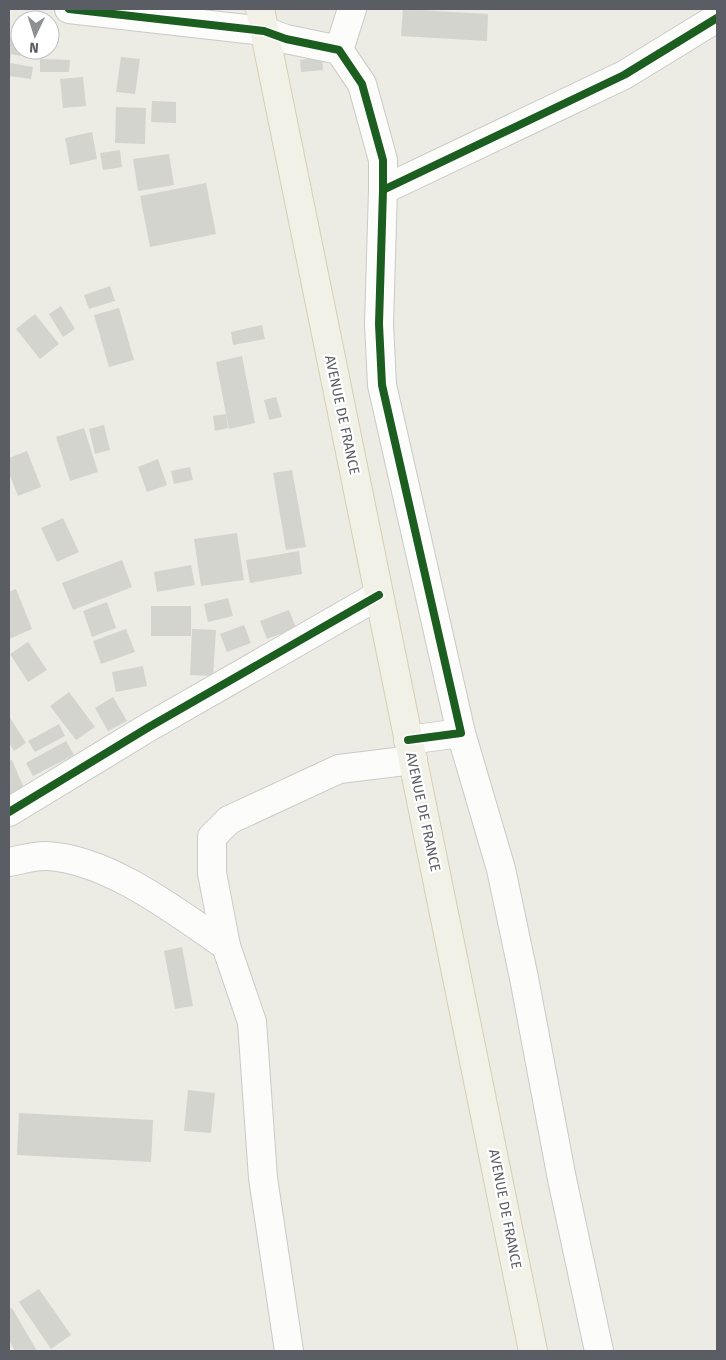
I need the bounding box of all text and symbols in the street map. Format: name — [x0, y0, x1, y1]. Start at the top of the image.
north arrow — [10, 10, 60, 60]
text: N — [29, 39, 39, 56]
street label: AVENUE DE FRANCE — [321, 354, 363, 476]
street label: AVENUE DE FRANCE — [402, 751, 444, 873]
street label: AVENUE DE FRANCE — [485, 1148, 525, 1270]

